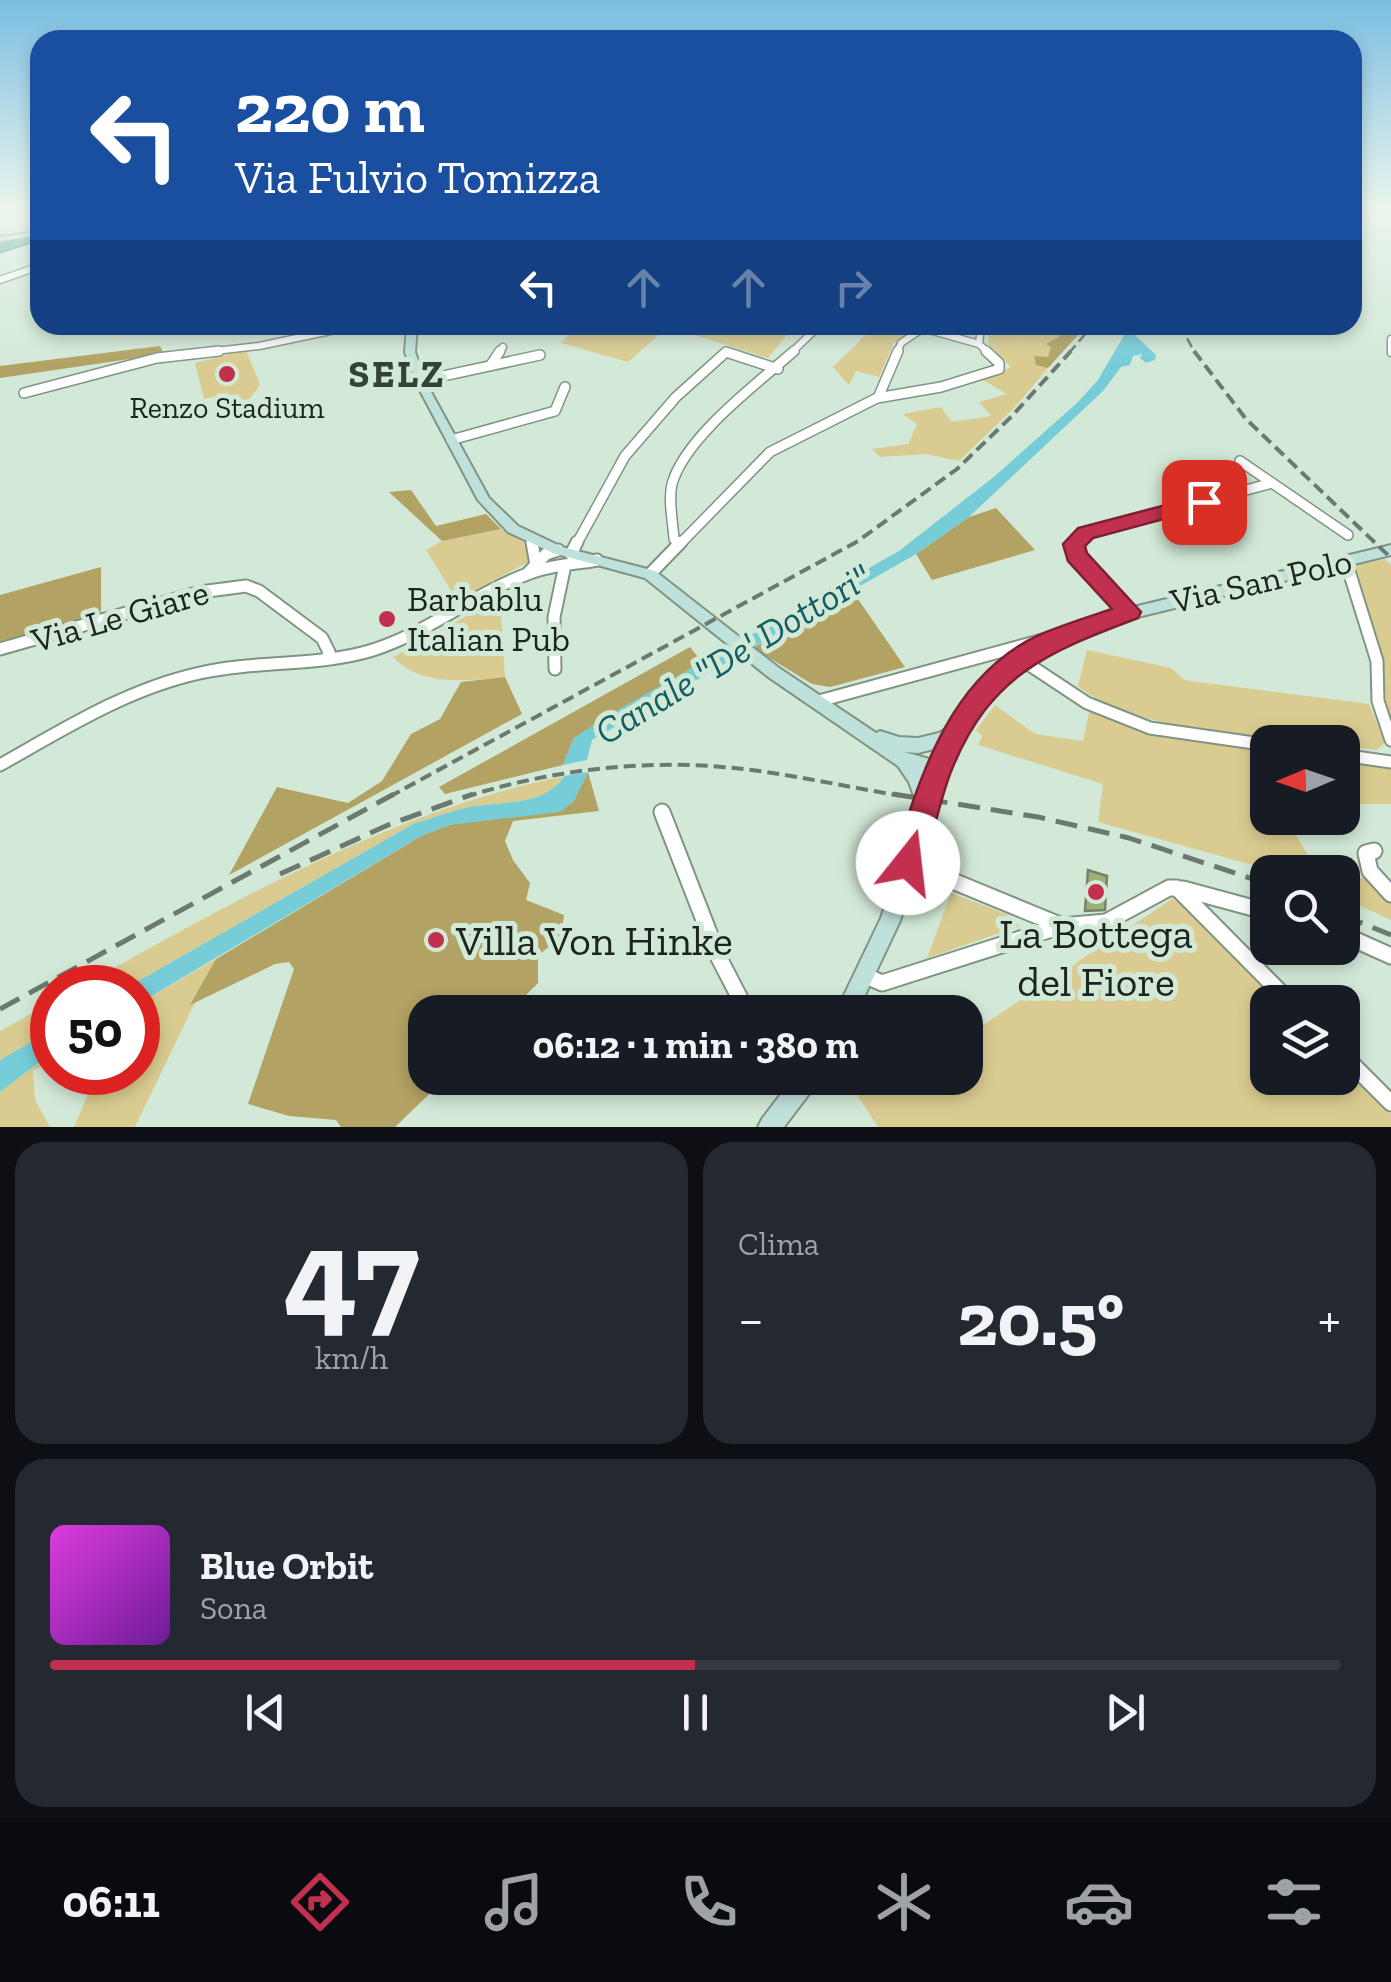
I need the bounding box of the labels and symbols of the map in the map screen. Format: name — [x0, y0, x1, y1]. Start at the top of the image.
district label: SELZ — [348, 351, 446, 397]
marker: Renzo Stadium — [216, 363, 238, 385]
place label: Renzo Stadium — [130, 390, 324, 426]
pin — [1162, 460, 1247, 545]
street label: Via San Polo — [1165, 540, 1356, 622]
water label: Canale "De' Dottori" — [587, 553, 879, 754]
street label: Via Le Giare — [26, 571, 213, 662]
place label: Barbablu Italian Pub — [407, 578, 570, 660]
marker: Barbablu Italian Pub — [376, 608, 398, 630]
north arrow — [1250, 725, 1360, 835]
position arrow — [856, 811, 960, 915]
marker: La Bottega del Fiore — [1085, 881, 1107, 903]
place label: La Bottega del Fiore — [999, 908, 1193, 1007]
place label: Villa Von Hinke — [455, 915, 733, 966]
marker: Villa Von Hinke — [425, 929, 447, 951]
speed limit sign: 50 — [30, 965, 160, 1095]

